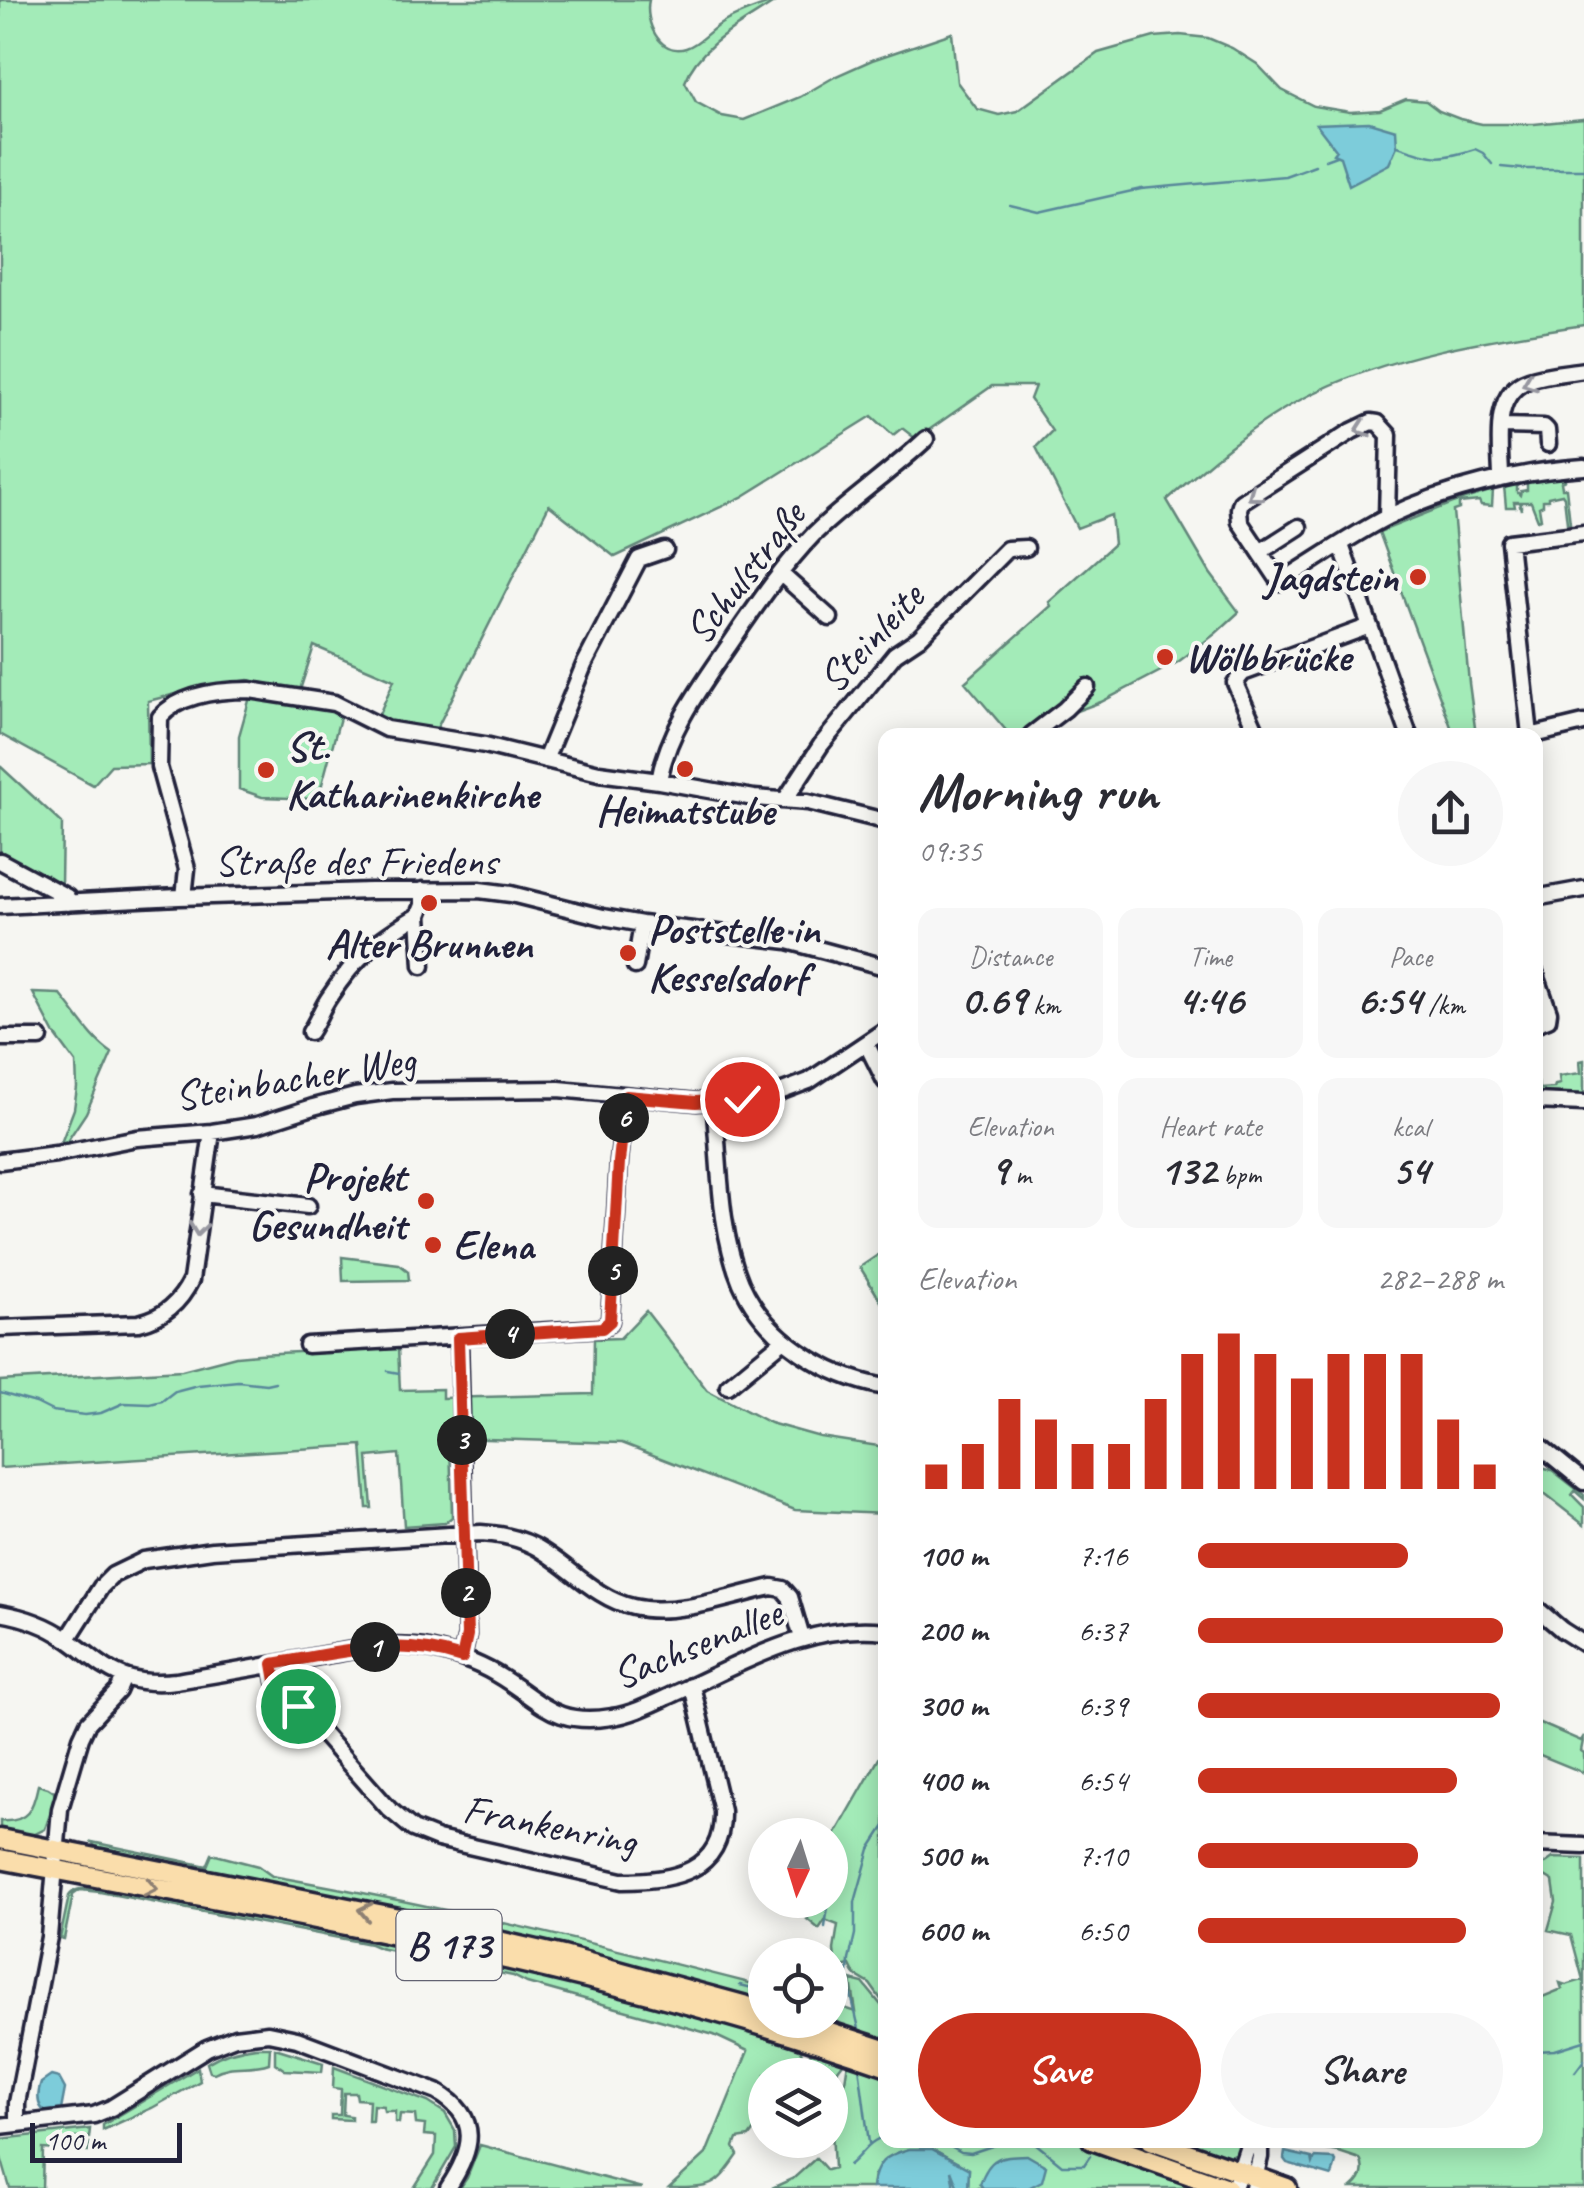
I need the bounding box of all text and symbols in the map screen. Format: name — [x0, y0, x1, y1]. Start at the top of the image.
one-way arrow — [1521, 371, 1539, 391]
one-way arrow — [1354, 417, 1372, 437]
one-way arrow — [1247, 483, 1265, 501]
street label: Schulstraße — [673, 488, 819, 655]
place label: Jagdstein — [1261, 551, 1399, 604]
marker: Jagdstein — [1407, 566, 1429, 588]
street label: Steinleite — [807, 570, 937, 704]
place label: Wölbbrücke — [1185, 631, 1354, 684]
marker: Wölbbrücke — [1154, 646, 1176, 668]
place label: St. Katharinenkirche — [286, 720, 542, 821]
text: Morning run — [918, 757, 1158, 827]
marker: Heimatstube — [674, 758, 696, 780]
marker: St. Katharinenkirche — [255, 759, 277, 781]
button: share — [1398, 761, 1503, 866]
place label: Heimatstube — [596, 784, 777, 837]
text: 09:35 — [918, 830, 982, 871]
street label: Straße des Friedens — [215, 835, 501, 888]
marker: Alter Brunnen — [418, 892, 440, 914]
place label: Poststelle in Kesselsdorf — [648, 903, 821, 1004]
place label: Alter Brunnen — [326, 918, 534, 971]
text: Distance — [969, 939, 1052, 974]
text: Time — [1189, 939, 1232, 974]
text: Pace — [1389, 939, 1432, 974]
marker: Poststelle in Kesselsdorf — [617, 942, 639, 964]
text: 0.69 — [961, 974, 1026, 1027]
text: 4:46 — [1178, 974, 1243, 1027]
text: 6:54 — [1356, 974, 1421, 1027]
text: km — [1026, 987, 1060, 1022]
text: /km — [1421, 987, 1465, 1022]
street label: Steinbacher Weg — [171, 1033, 421, 1123]
pin — [700, 1057, 785, 1142]
icon: check — [715, 1072, 770, 1127]
pin: 6 — [599, 1093, 649, 1143]
text: 6 — [617, 1100, 631, 1135]
text: Elevation — [967, 1109, 1054, 1144]
text: Heart rate — [1159, 1109, 1262, 1144]
text: kcal — [1392, 1109, 1429, 1144]
text: 9 — [990, 1144, 1008, 1197]
text: 132 — [1160, 1144, 1216, 1197]
text: 54 — [1392, 1144, 1429, 1197]
place label: Projekt Gesundheit — [249, 1151, 411, 1252]
text: m — [1008, 1157, 1031, 1192]
text: bpm — [1216, 1157, 1261, 1192]
marker: Projekt Gesundheit — [415, 1190, 437, 1212]
place label: Elena — [453, 1219, 536, 1272]
one-way arrow — [189, 1221, 210, 1237]
marker: Elena — [422, 1234, 444, 1256]
pin: 5 — [588, 1246, 638, 1296]
text: 5 — [607, 1253, 619, 1288]
text: Elevation — [918, 1258, 1016, 1299]
text: 282–288 m — [1377, 1258, 1503, 1299]
pin: 4 — [485, 1309, 535, 1359]
text: 4 — [504, 1316, 516, 1351]
pin: 3 — [437, 1415, 487, 1465]
text: 3 — [456, 1422, 468, 1457]
text: 100 m — [918, 1535, 987, 1576]
text: 7:16 — [1078, 1535, 1128, 1576]
pin: 2 — [441, 1568, 491, 1618]
text: 2 — [460, 1575, 472, 1610]
street label: Sachsenallee — [605, 1585, 792, 1702]
text: 200 m — [918, 1610, 987, 1651]
text: 6:37 — [1078, 1610, 1128, 1651]
pin: 1 — [350, 1622, 400, 1672]
text: 1 — [369, 1629, 381, 1664]
pin — [256, 1664, 341, 1749]
icon: arrive — [271, 1679, 326, 1734]
text: 300 m — [918, 1685, 987, 1726]
text: 6:39 — [1078, 1685, 1128, 1726]
text: 400 m — [918, 1760, 987, 1801]
text: 6:54 — [1078, 1760, 1128, 1801]
street label: Frankenring — [459, 1782, 643, 1868]
north arrow — [748, 1818, 848, 1918]
map controls — [748, 1818, 848, 2158]
text: 500 m — [918, 1835, 987, 1876]
text: 7:10 — [1078, 1835, 1128, 1876]
one-way arrow — [142, 1877, 159, 1898]
one-way arrow — [357, 1902, 374, 1923]
road number: B 173 — [396, 1910, 502, 1980]
text: 600 m — [918, 1910, 988, 1951]
text: 6:50 — [1078, 1910, 1128, 1951]
button: locate — [748, 1938, 848, 2038]
button: Save — [918, 2013, 1201, 2128]
button: Share — [1221, 2013, 1503, 2128]
button: layers — [748, 2058, 848, 2158]
scale bar — [30, 2118, 182, 2162]
text: 100 m — [45, 2123, 105, 2158]

